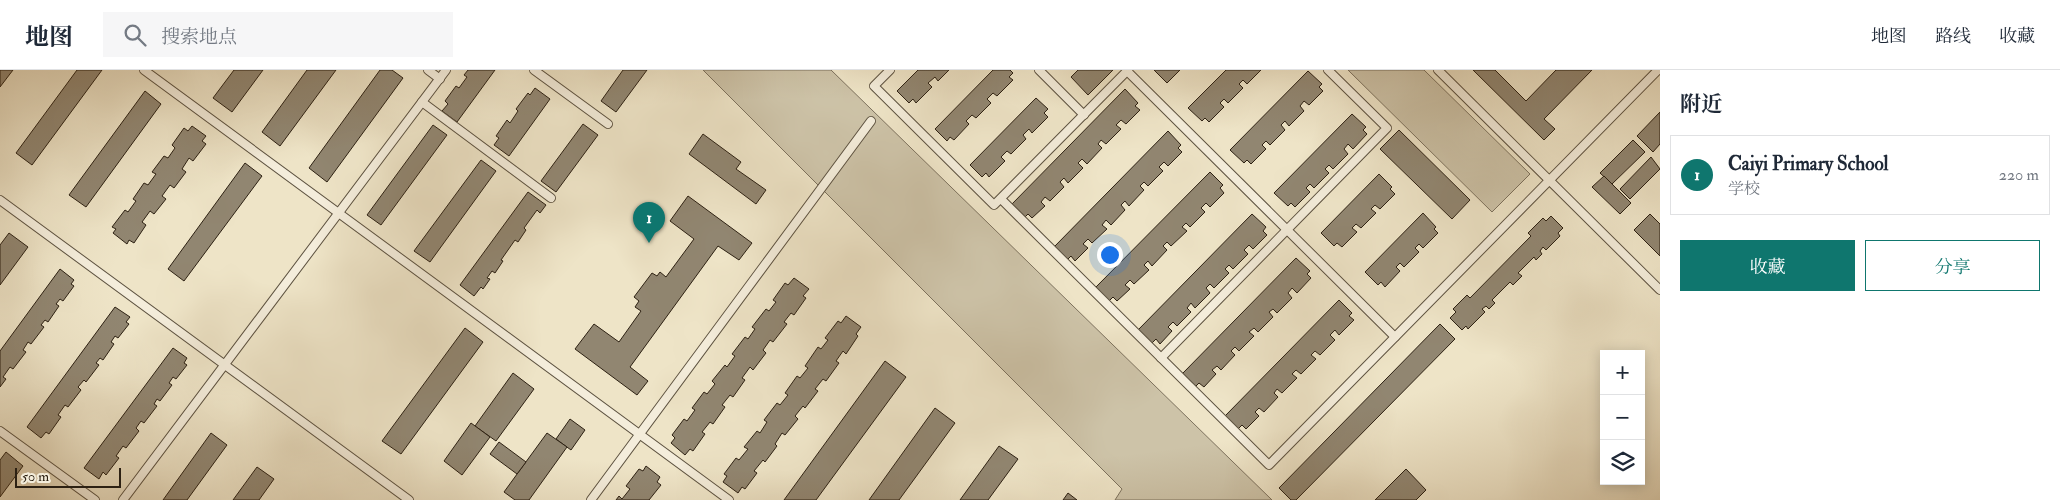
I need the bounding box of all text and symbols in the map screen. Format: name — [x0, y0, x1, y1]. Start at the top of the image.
search box — [103, 12, 453, 57]
icon: search — [121, 21, 149, 49]
text: 地图 — [25, 22, 73, 53]
text: 搜索地点 — [161, 25, 237, 49]
text: 地图 — [1871, 25, 1907, 48]
text: 路线 — [1935, 25, 1971, 48]
text: 收藏 — [1999, 25, 2035, 48]
text: 附近 — [1680, 91, 1722, 118]
text: Caiyi Primary School — [1728, 152, 1888, 176]
text: 1 — [1694, 165, 1700, 185]
text: 220 m — [1999, 165, 2039, 185]
text: 学校 — [1728, 179, 1760, 199]
pin: 1 — [633, 202, 665, 243]
button: 收藏 — [1680, 240, 1855, 291]
button: 分享 — [1865, 240, 2040, 291]
your location — [1097, 242, 1123, 268]
map controls — [1600, 350, 1645, 485]
button: + — [1600, 350, 1645, 395]
button: − — [1600, 395, 1645, 440]
button: layers — [1600, 440, 1645, 485]
scale bar — [15, 465, 121, 488]
text: 50 m — [22, 468, 49, 485]

